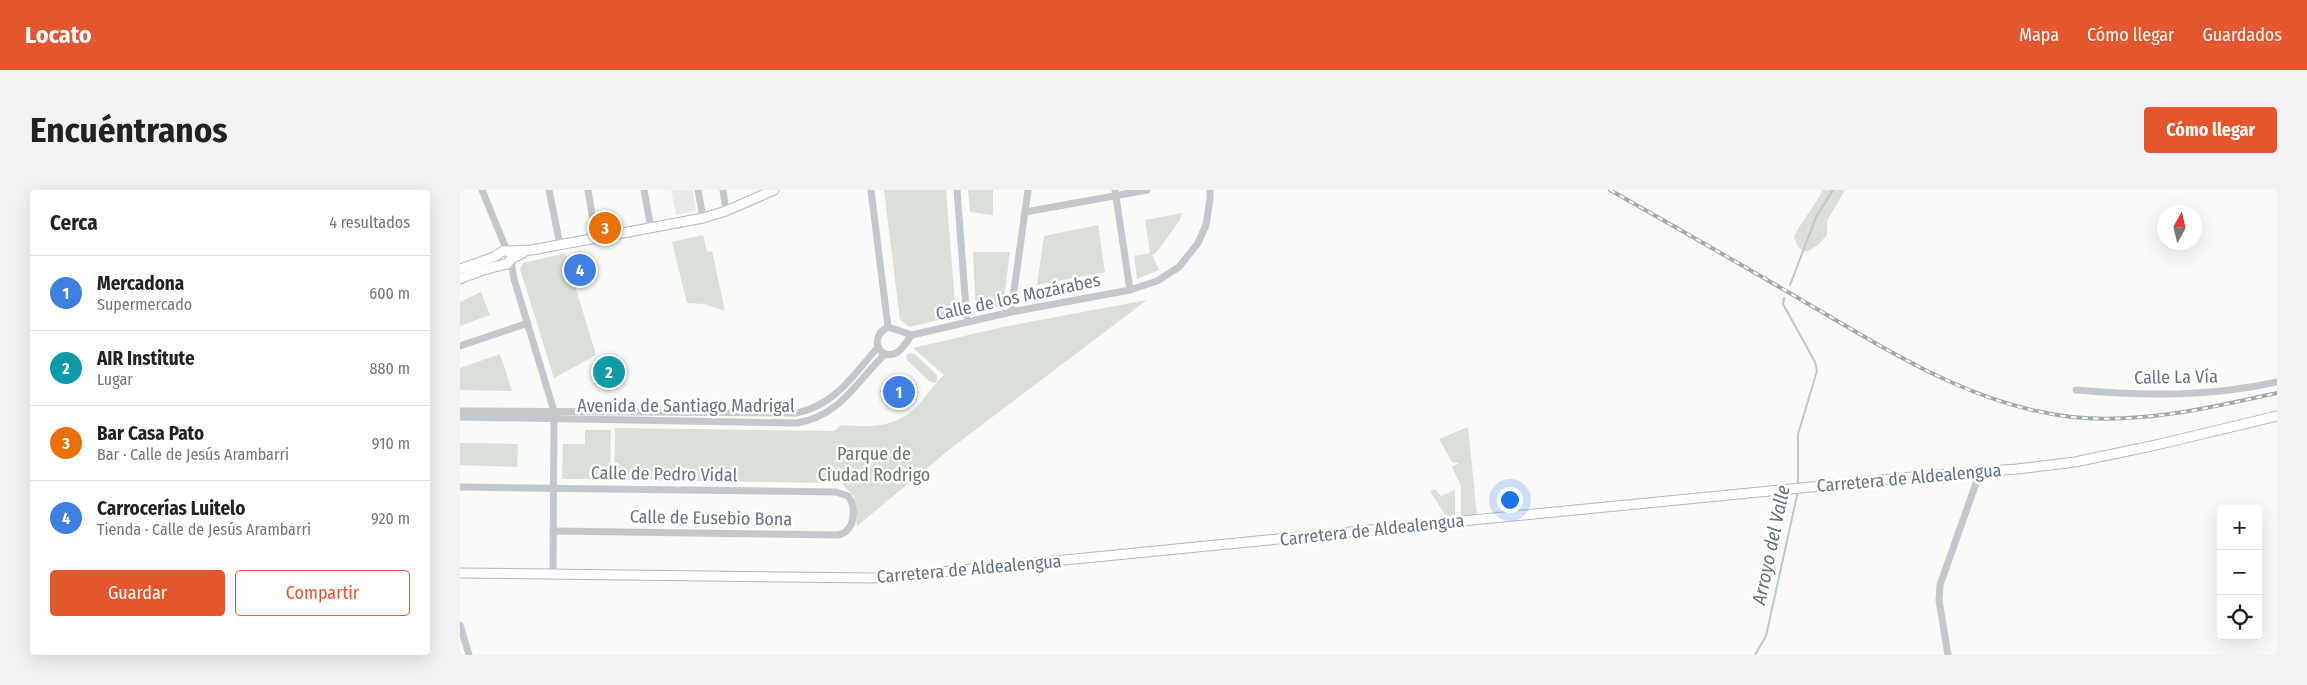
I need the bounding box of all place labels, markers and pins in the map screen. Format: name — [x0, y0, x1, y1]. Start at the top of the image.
pin: 3 — [589, 209, 621, 247]
pin: 4 — [564, 251, 596, 289]
pin: 2 — [593, 353, 625, 391]
pin: 1 — [883, 373, 915, 411]

